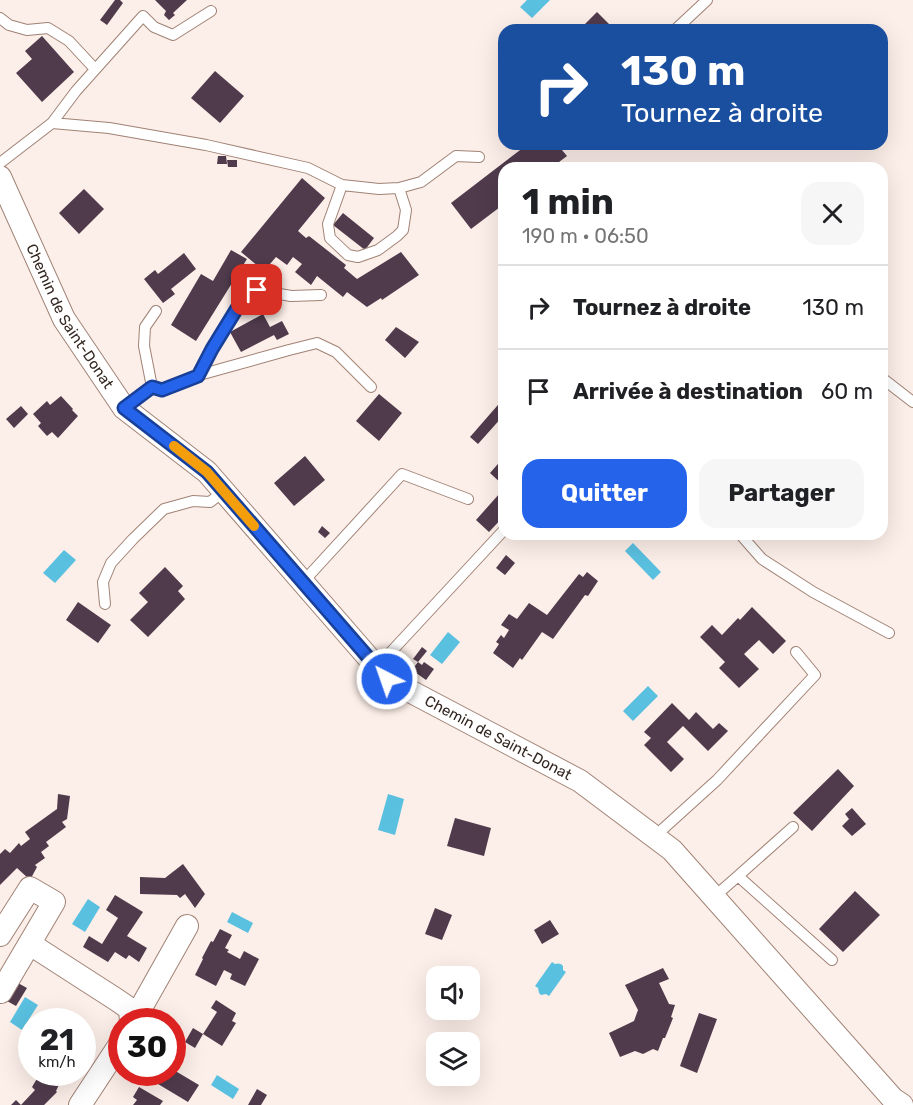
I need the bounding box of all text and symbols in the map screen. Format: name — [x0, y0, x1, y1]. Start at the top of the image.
text: 130 m — [621, 46, 746, 96]
icon: right — [522, 48, 600, 126]
text: Tournez à droite — [621, 97, 823, 129]
text: 1 min — [522, 180, 614, 223]
button: close — [801, 182, 864, 245]
text: 190 m · 06:50 — [522, 224, 649, 248]
street label: Chemin de Saint-Donat — [22, 241, 117, 392]
pin — [231, 264, 282, 315]
icon: arrive — [240, 273, 273, 306]
icon: right — [522, 291, 555, 324]
text: Tournez à droite — [573, 294, 751, 321]
text: 130 m — [802, 294, 864, 321]
icon: arrive — [522, 375, 555, 408]
text: Arrivée à destination — [573, 378, 803, 405]
text: 60 m — [821, 378, 873, 405]
button: Quitter — [522, 459, 687, 528]
button: Partager — [699, 459, 864, 528]
position arrow — [355, 647, 419, 711]
street label: Chemin de Saint-Donat — [422, 692, 575, 784]
map controls — [426, 966, 480, 1086]
button: sound — [426, 966, 480, 1020]
speed limit sign: 30 — [108, 1008, 186, 1086]
text: 21 — [40, 1022, 74, 1058]
button: layers — [426, 1032, 480, 1086]
text: km/h — [38, 1053, 76, 1071]

